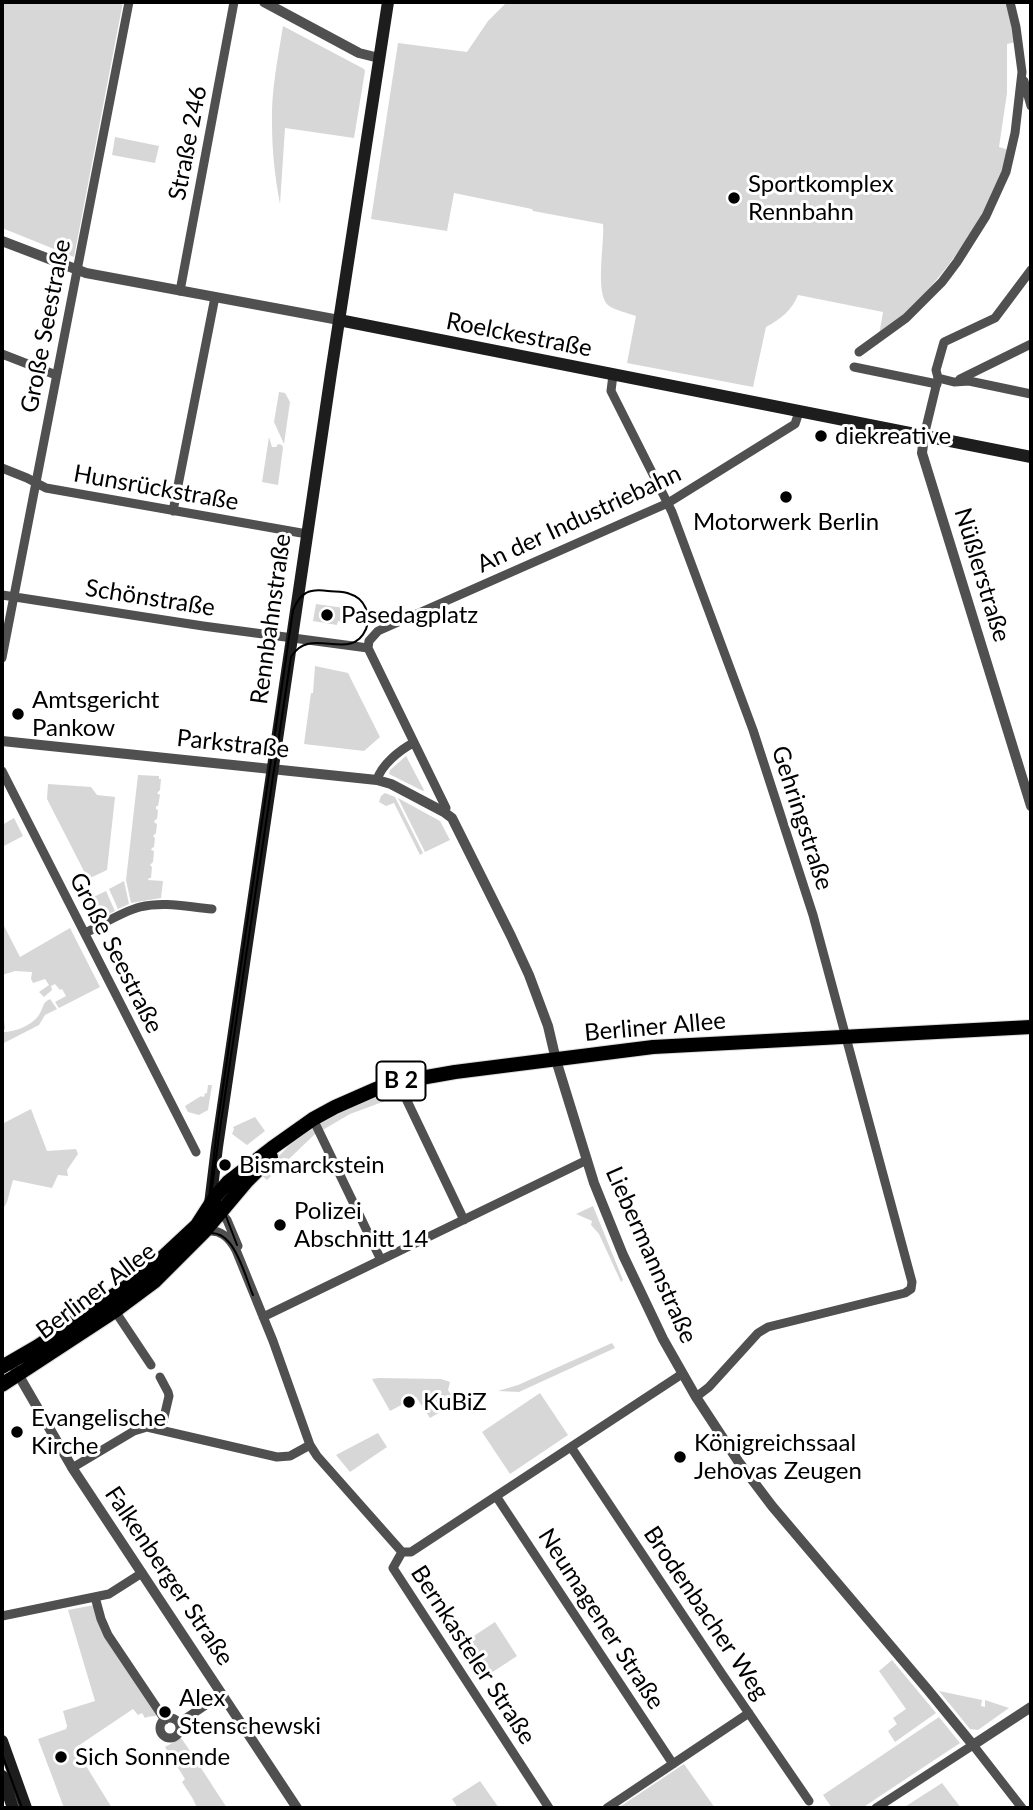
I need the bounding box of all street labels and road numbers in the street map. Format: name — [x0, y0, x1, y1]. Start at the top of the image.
street label: Straße 246 — [163, 83, 213, 203]
street label: Große Seestraße — [15, 237, 77, 415]
street label: Roelckestraße — [444, 307, 594, 363]
street label: Hunsrückstraße — [71, 459, 241, 517]
street label: An der Industriebahn — [472, 459, 686, 579]
street label: Nüßlerstraße — [948, 505, 1016, 645]
street label: Rennbahnstraße — [245, 532, 297, 706]
street label: Schönstraße — [83, 574, 217, 622]
street label: Parkstraße — [175, 724, 291, 764]
street label: Gehringstraße — [765, 742, 839, 894]
street label: Große Seestraße — [63, 868, 169, 1038]
street label: Berliner Allee — [583, 1006, 727, 1048]
road number: B 2 — [376, 1062, 426, 1100]
street label: Liebermannstraße — [599, 1162, 703, 1348]
street label: Berliner Allee — [31, 1237, 161, 1345]
street label: Falkenberger Straße — [98, 1481, 240, 1671]
street label: Brodenbacher Weg — [637, 1521, 775, 1705]
street label: Neumagener Straße — [532, 1523, 670, 1715]
street label: Bernkasteler Straße — [404, 1560, 542, 1750]

